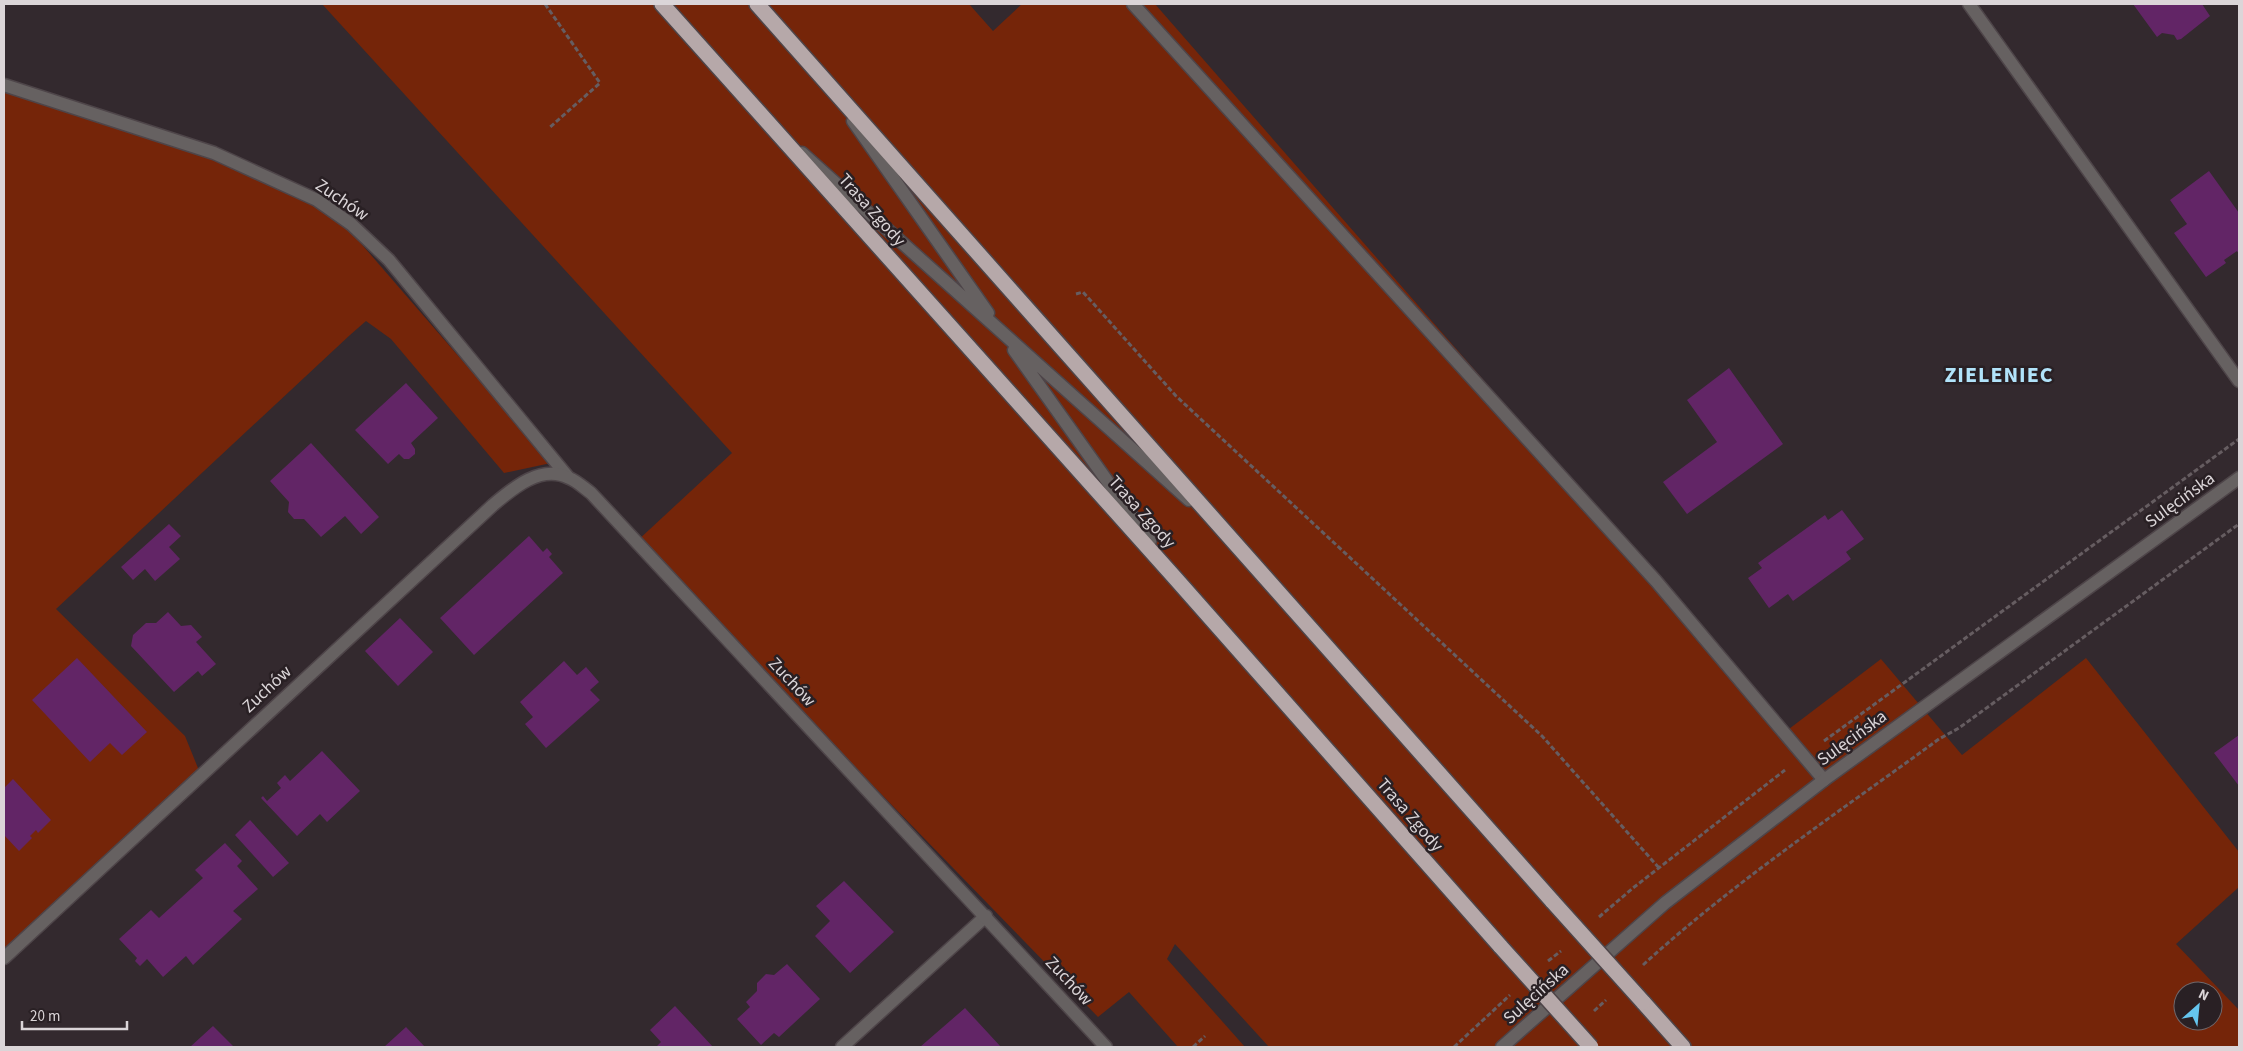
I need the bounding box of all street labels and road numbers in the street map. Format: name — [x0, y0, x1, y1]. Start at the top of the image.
street label: Trasa Zgody — [832, 168, 912, 252]
street label: Zuchów — [310, 173, 374, 227]
street label: Sulęcińska — [2140, 466, 2220, 534]
street label: Trasa Zgody — [1102, 470, 1182, 554]
street label: Zuchów — [762, 652, 822, 712]
street label: Zuchów — [237, 659, 297, 719]
street label: Sulęcińska — [1812, 704, 1892, 772]
street label: Trasa Zgody — [1371, 773, 1449, 858]
street label: Zuchów — [1039, 951, 1099, 1011]
street label: Sulęcińska — [1498, 958, 1574, 1030]

